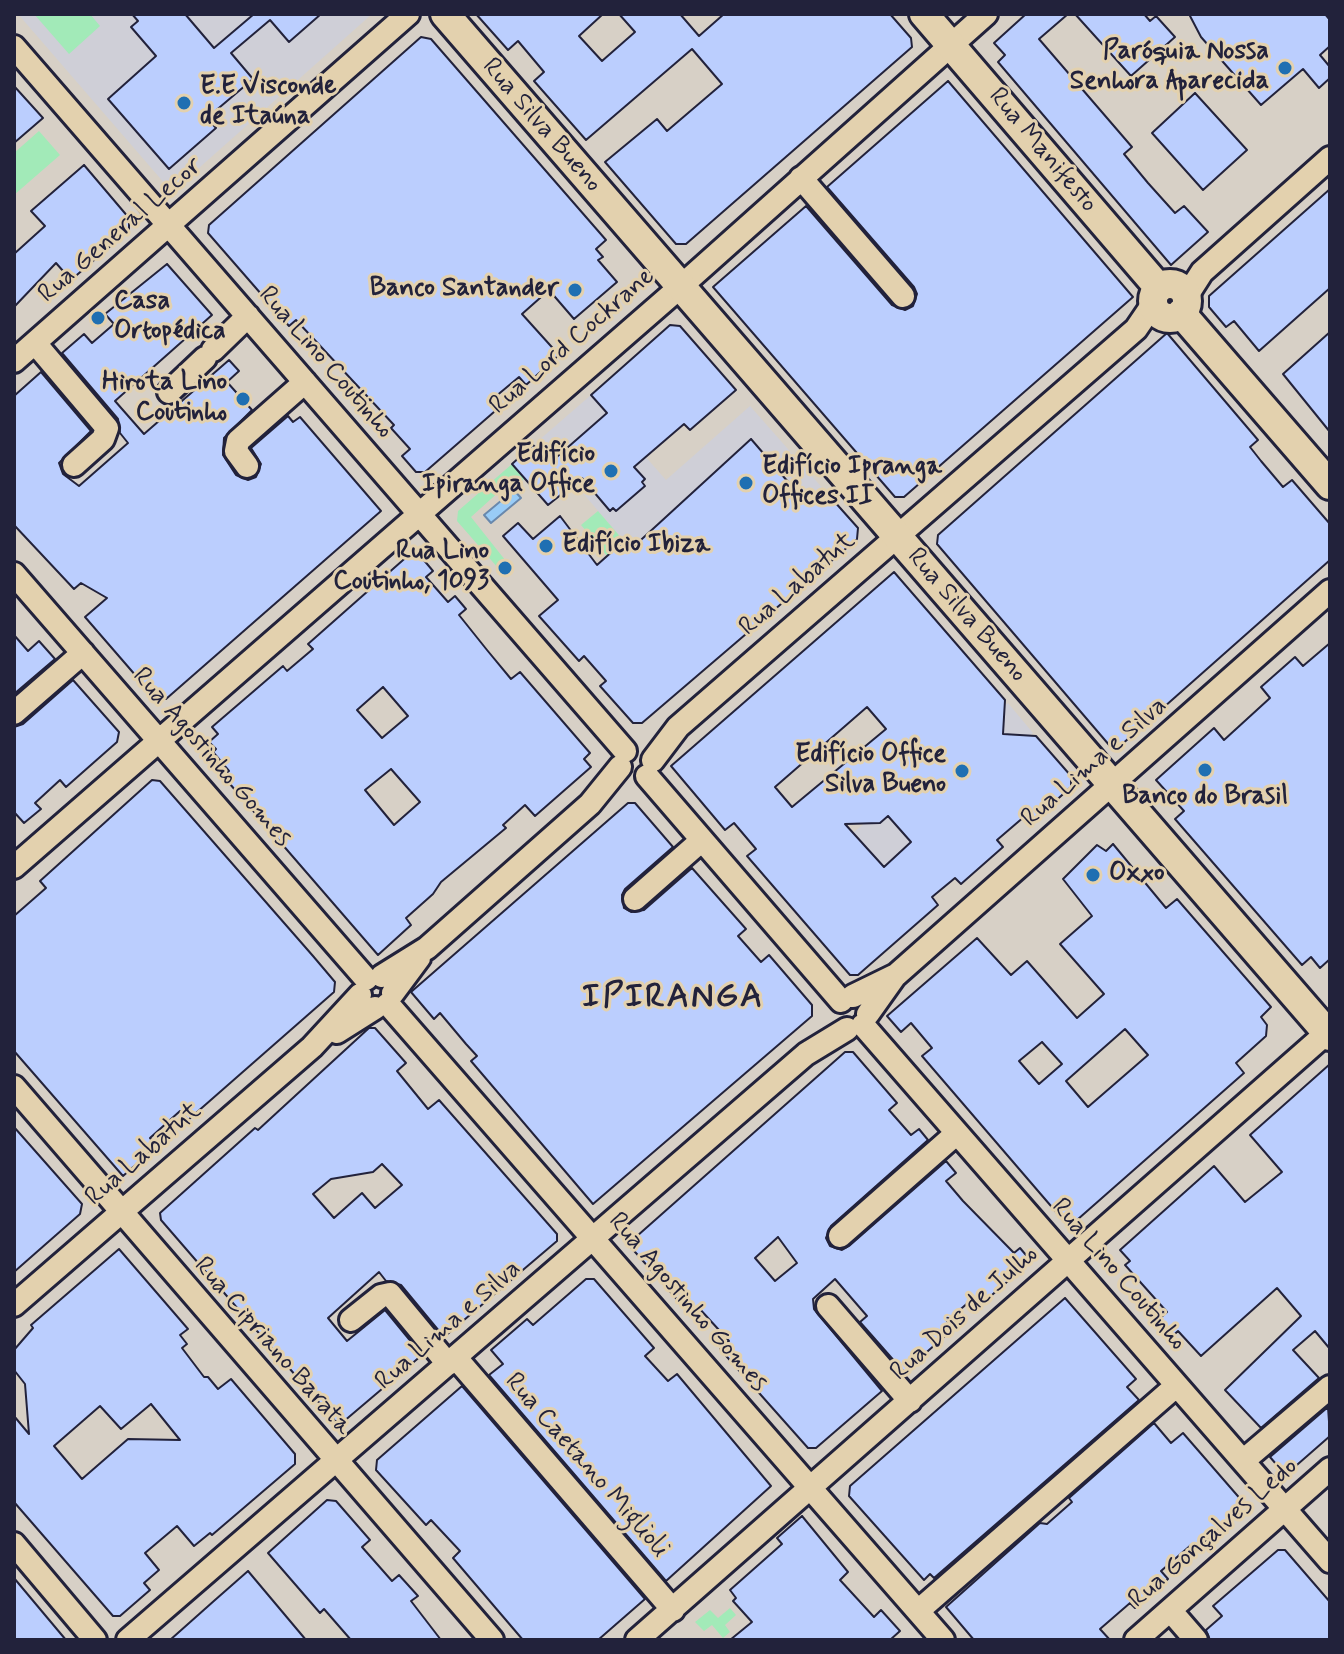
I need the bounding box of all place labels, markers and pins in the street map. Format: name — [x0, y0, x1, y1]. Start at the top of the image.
place label: Paróquia Nossa Senhora Aparecida — [1070, 37, 1269, 98]
marker: Paróquia Nossa Senhora Aparecida — [1276, 59, 1294, 77]
place label: E.E Visconde de Itaúna — [200, 72, 336, 134]
marker: E.E Visconde de Itaúna — [175, 94, 193, 112]
place label: Banco Santander — [370, 274, 559, 306]
marker: Banco Santander — [566, 281, 584, 299]
place label: Casa Ortopédica — [114, 287, 226, 348]
marker: Casa Ortopédica — [89, 309, 107, 327]
place label: Hirota Lino Coutinho — [102, 368, 227, 430]
marker: Hirota Lino Coutinho — [234, 390, 252, 408]
place label: Edifício Ipiranga Office — [422, 440, 595, 502]
place label: Edifício Ipranga Offices II — [762, 452, 942, 514]
marker: Edifício Ipiranga Office — [602, 462, 620, 480]
marker: Edifício Ipranga Offices II — [737, 474, 755, 492]
place label: Edifício Ibiza — [562, 530, 710, 562]
place label: Rua Lino Coutinho, 1093 — [333, 537, 489, 598]
marker: Edifício Ibiza — [537, 537, 555, 555]
marker: Rua Lino Coutinho, 1093 — [496, 559, 514, 577]
place label: Edifício Office Silva Bueno — [795, 740, 946, 802]
marker: Banco do Brasil — [1196, 761, 1214, 779]
marker: Edifício Office Silva Bueno — [953, 762, 971, 780]
place label: Banco do Brasil — [1122, 782, 1288, 814]
place label: Oxxo — [1109, 859, 1165, 891]
marker: Oxxo — [1084, 866, 1102, 884]

